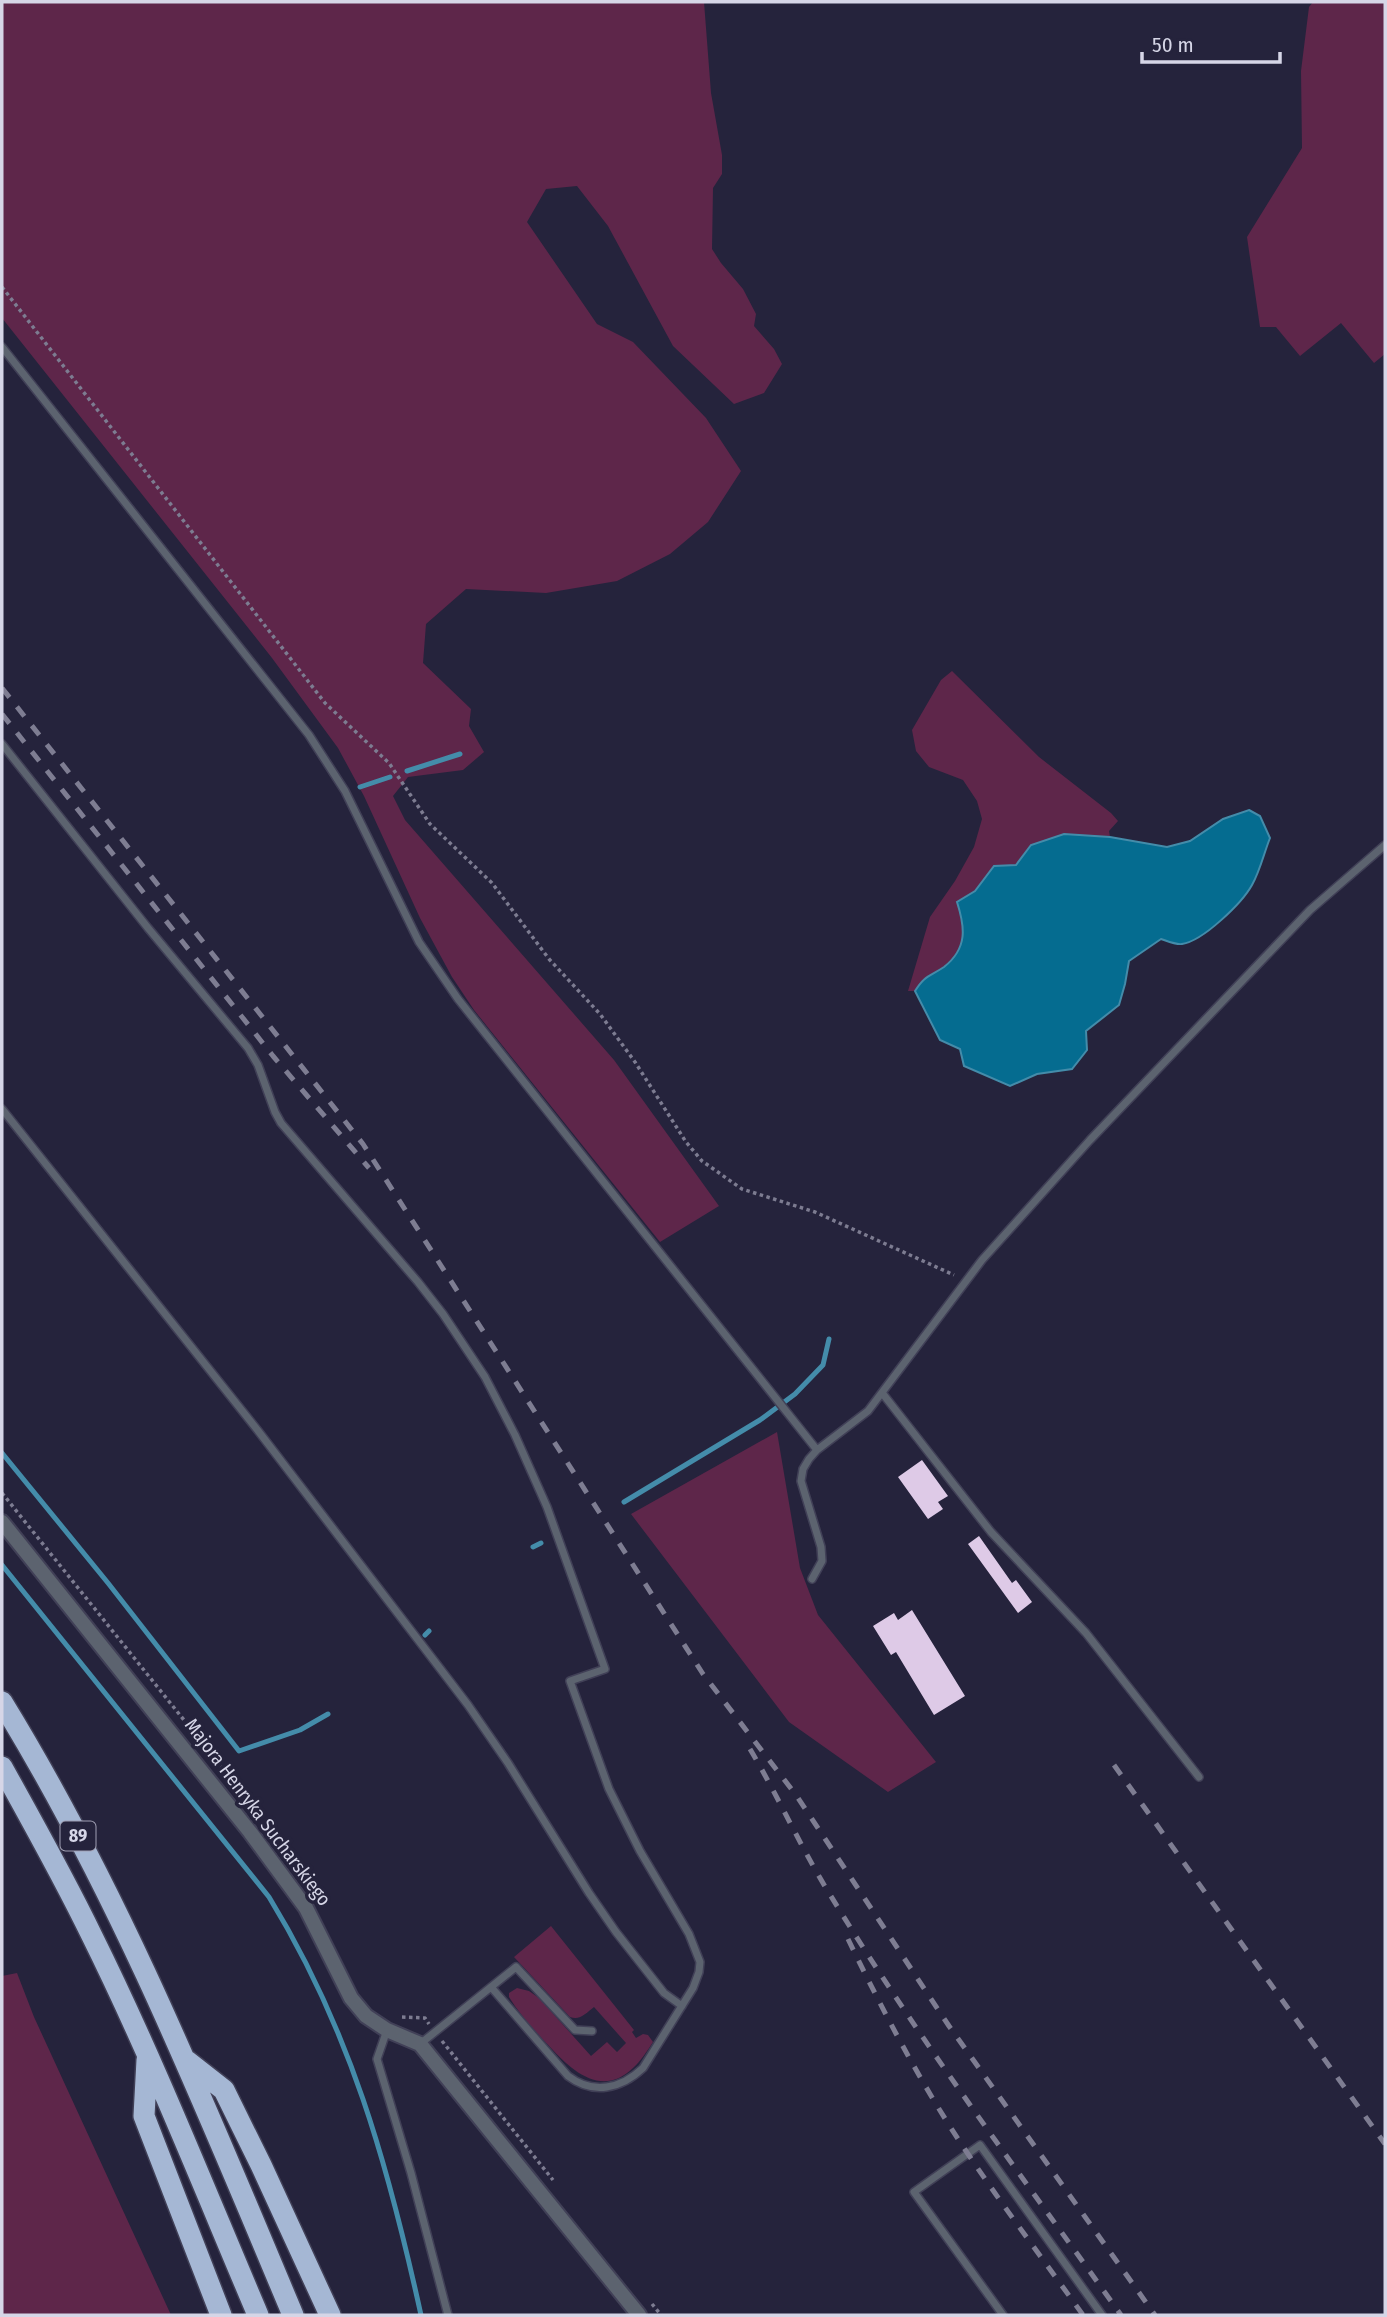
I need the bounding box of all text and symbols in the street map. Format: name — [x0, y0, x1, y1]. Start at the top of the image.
scale bar — [1142, 21, 1280, 65]
text: 50 m — [1152, 32, 1194, 58]
street label: Majora Henryka Sucharskiego — [180, 1714, 336, 1910]
road number: 89 — [60, 1822, 96, 1850]

